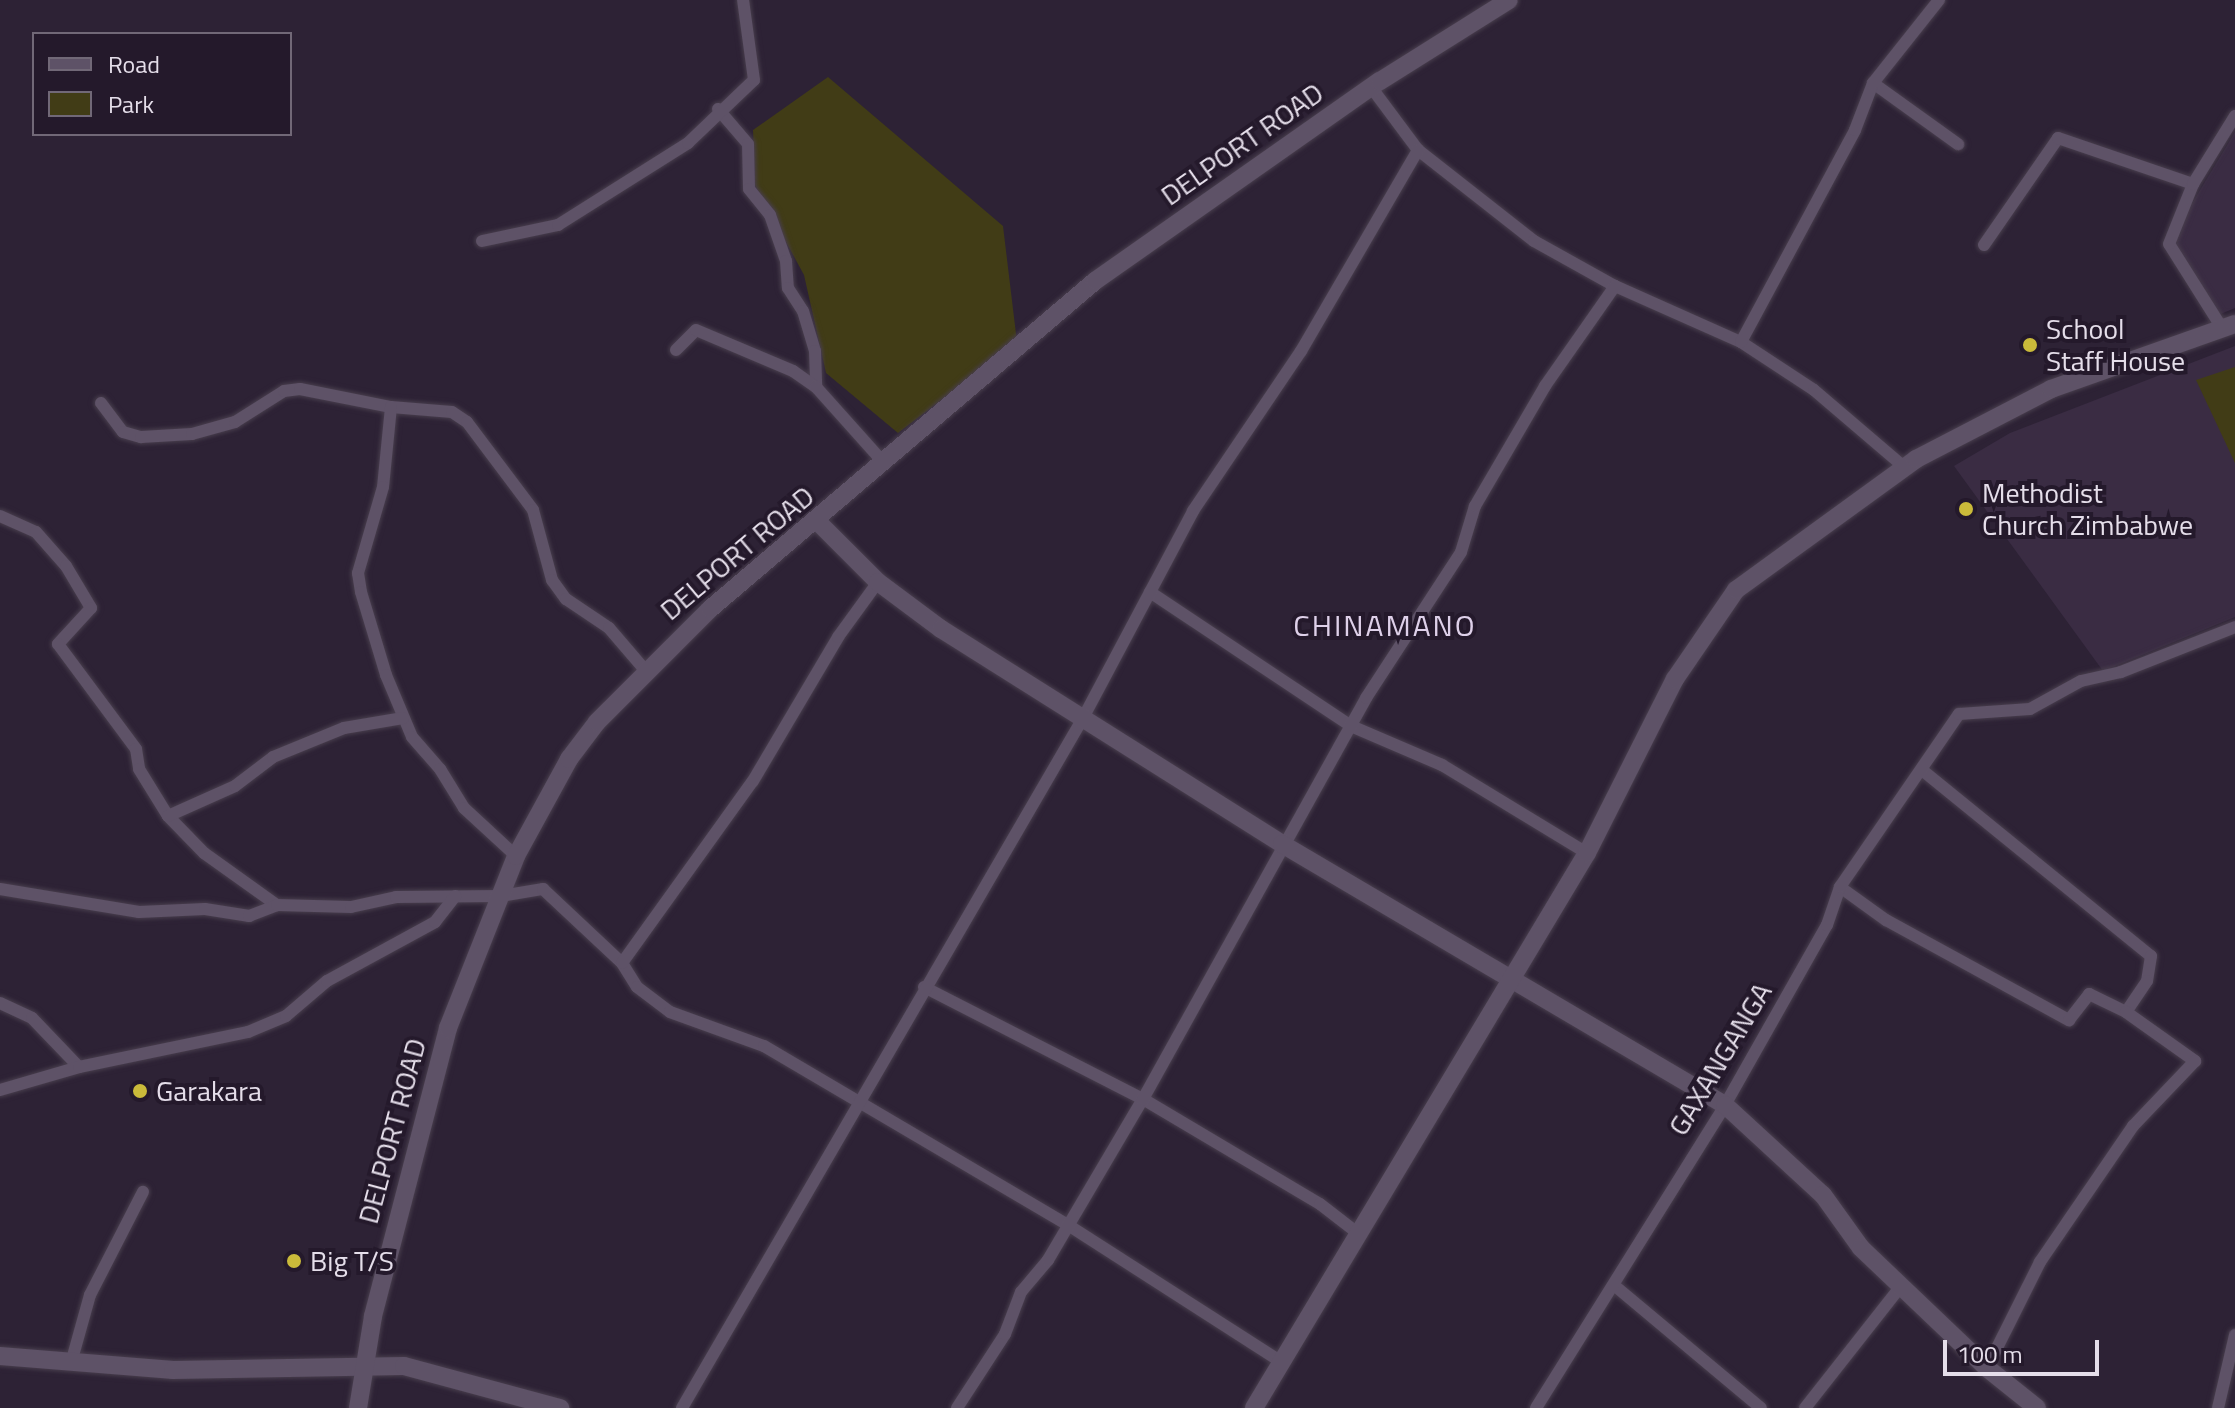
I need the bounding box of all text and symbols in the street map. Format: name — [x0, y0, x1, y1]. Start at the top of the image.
legend — [32, 32, 292, 136]
text: Road — [108, 46, 160, 82]
street label: DELPORT ROAD — [1155, 76, 1329, 212]
text: Park — [108, 86, 154, 122]
place label: School Staff House — [2046, 312, 2185, 378]
marker: School Staff House — [2021, 336, 2039, 354]
place label: Methodist Church Zimbabwe — [1982, 476, 2193, 542]
street label: DELPORT ROAD — [653, 479, 821, 627]
marker: Methodist Church Zimbabwe — [1957, 500, 1975, 518]
district label: CHINAMANO — [1293, 607, 1477, 643]
street label: GAXANGANGA — [1661, 977, 1779, 1141]
street label: DELPORT ROAD — [351, 1035, 433, 1227]
place label: Garakara — [156, 1074, 262, 1108]
marker: Garakara — [131, 1082, 149, 1100]
place label: Big T/S — [310, 1244, 394, 1278]
marker: Big T/S — [285, 1252, 303, 1270]
scale bar — [1947, 1324, 2103, 1374]
text: 100 m — [1957, 1336, 2023, 1372]

